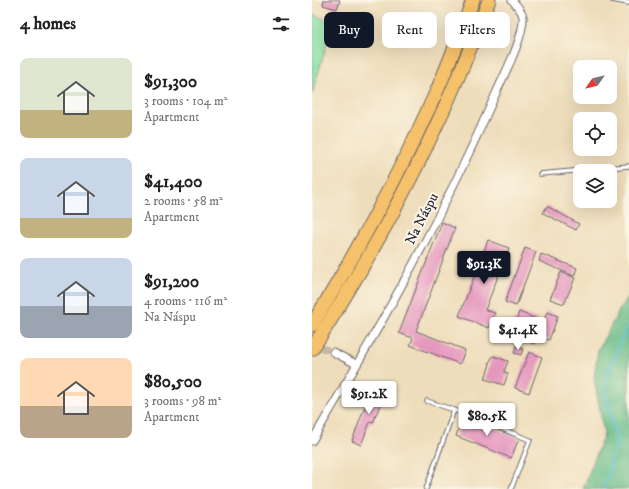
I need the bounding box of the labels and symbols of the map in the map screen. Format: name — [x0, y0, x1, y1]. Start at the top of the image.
north arrow — [573, 60, 617, 104]
street label: Na Náspu — [401, 190, 443, 248]
pin: $91.3K — [451, 251, 517, 285]
pin: $41.4K — [485, 317, 551, 351]
pin: $91.2K — [336, 381, 402, 415]
pin: $80.5K — [454, 403, 520, 437]

